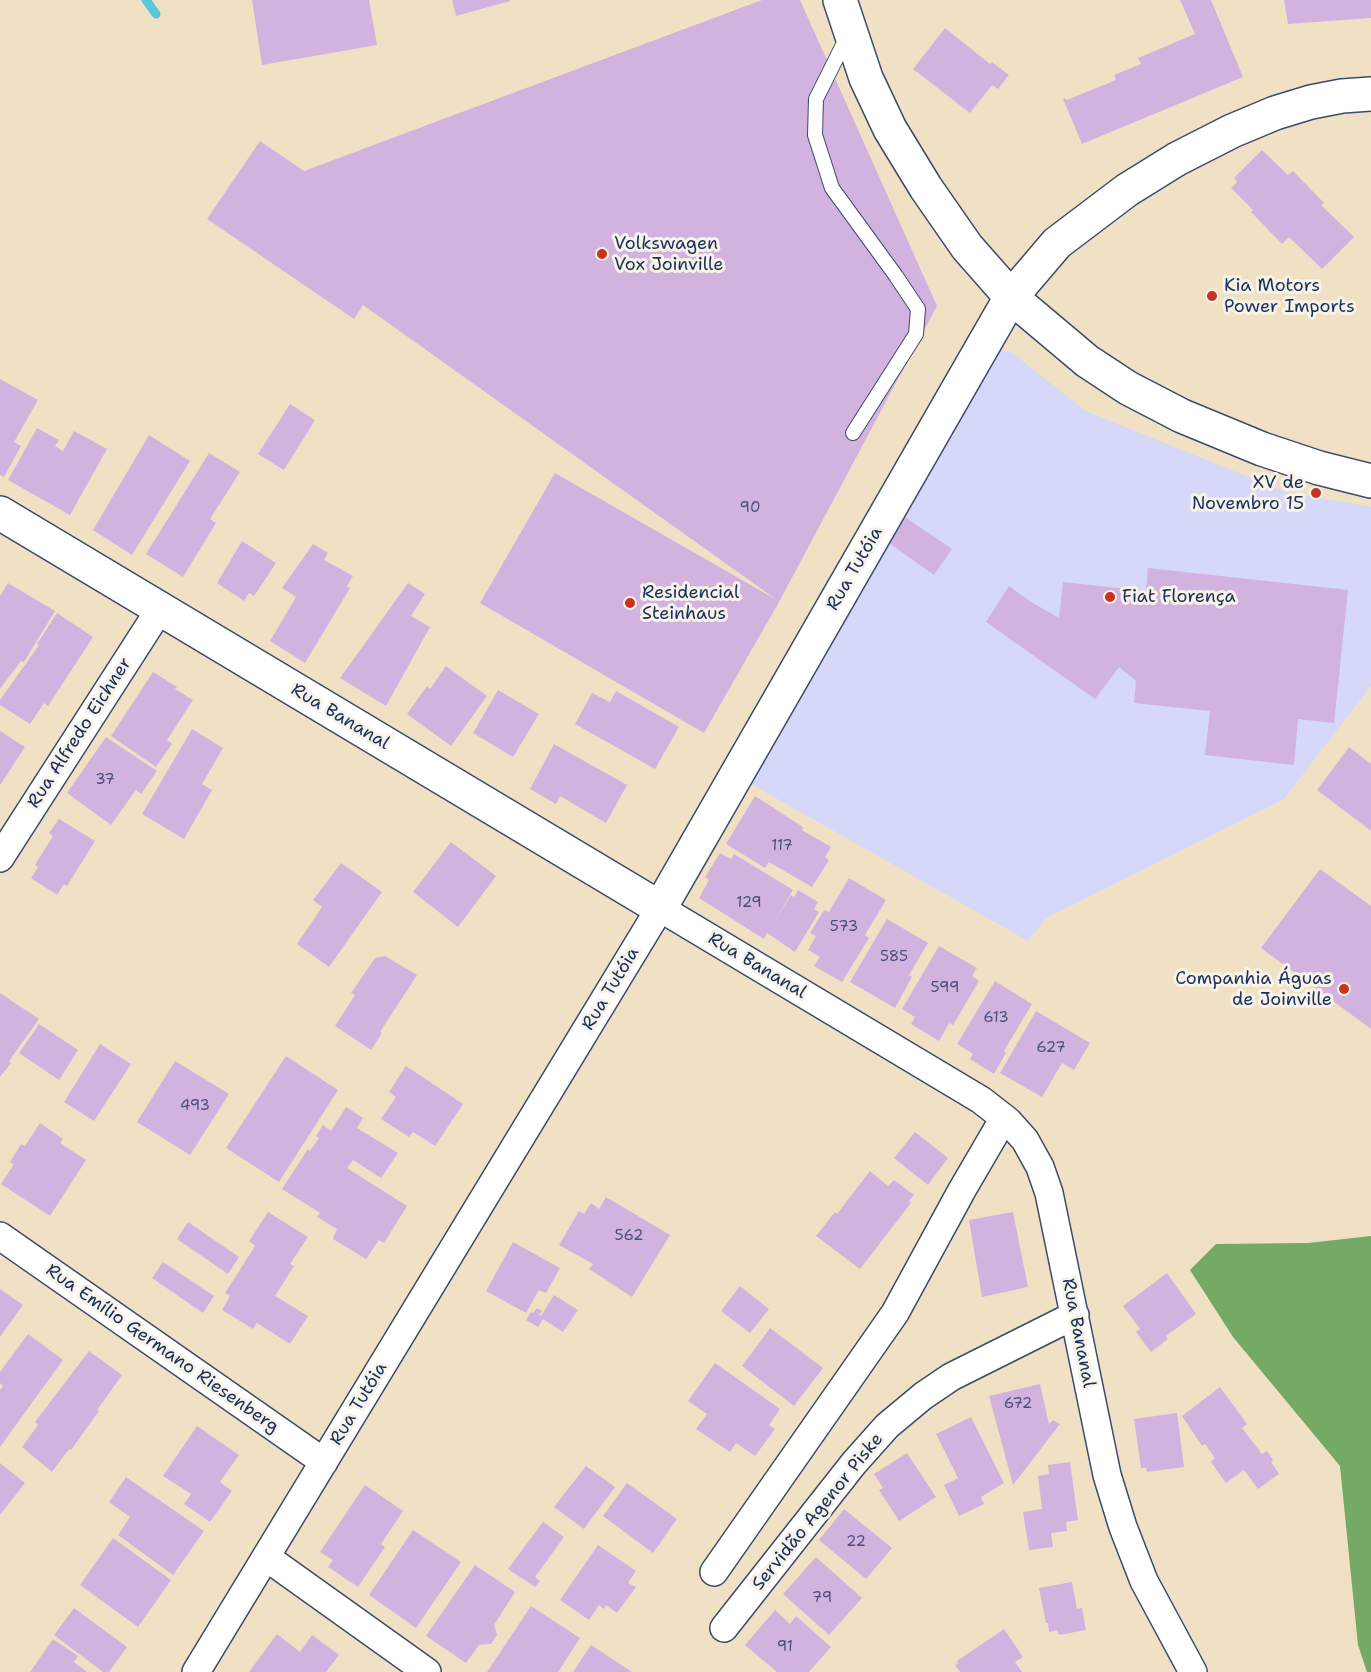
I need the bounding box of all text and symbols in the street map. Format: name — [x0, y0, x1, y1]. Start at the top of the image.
place label: Volkswagen Vox Joinville — [614, 233, 724, 276]
marker: Volkswagen Vox Joinville — [595, 247, 609, 261]
place label: Kia Motors Power Imports — [1224, 275, 1355, 318]
marker: Kia Motors Power Imports — [1205, 289, 1219, 303]
place label: XV de Novembro 15 — [1192, 472, 1304, 514]
marker: XV de Novembro 15 — [1309, 486, 1323, 500]
house number: 90 — [740, 499, 760, 517]
street label: Rua Tutóia — [822, 523, 888, 615]
place label: Residencial Steinhaus — [642, 582, 739, 624]
place label: Fiat Florença — [1122, 586, 1236, 608]
marker: Fiat Florença — [1103, 590, 1117, 604]
marker: Residencial Steinhaus — [623, 596, 637, 610]
street label: Rua Alfredo Eichner — [23, 654, 137, 812]
street label: Rua Bananal — [287, 679, 393, 755]
house number: 37 — [95, 771, 115, 789]
house number: 117 — [771, 837, 793, 855]
house number: 129 — [736, 894, 762, 912]
house number: 573 — [830, 918, 858, 936]
street label: Rua Bananal — [704, 928, 810, 1004]
street label: Rua Tutóia — [578, 944, 644, 1034]
house number: 585 — [880, 948, 908, 966]
place label: Companhia Águas de Joinville — [1175, 968, 1332, 1010]
house number: 599 — [931, 979, 959, 997]
marker: Companhia Águas de Joinville — [1337, 982, 1351, 996]
house number: 613 — [983, 1009, 1009, 1027]
house number: 627 — [1036, 1039, 1066, 1057]
house number: 493 — [180, 1097, 210, 1115]
house number: 562 — [614, 1227, 644, 1245]
street label: Rua Emílio Germano Riesenberg — [41, 1260, 283, 1438]
street label: Rua Bananal — [1057, 1277, 1099, 1389]
street label: Rua Tutóia — [326, 1359, 392, 1449]
house number: 672 — [1004, 1395, 1032, 1413]
street label: Servidão Agenor Piske — [748, 1429, 888, 1595]
house number: 22 — [846, 1533, 866, 1551]
house number: 79 — [812, 1589, 832, 1607]
house number: 91 — [777, 1638, 793, 1656]

